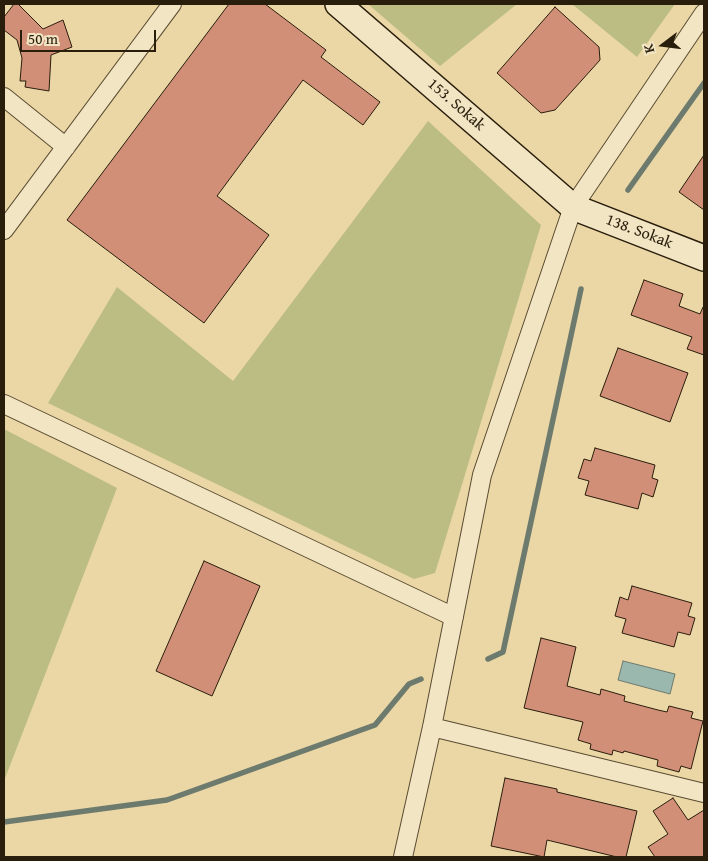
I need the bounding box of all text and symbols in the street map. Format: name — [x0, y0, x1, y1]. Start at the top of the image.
scale bar — [22, 20, 159, 52]
north arrow — [638, 20, 688, 70]
text: 50 m — [28, 28, 58, 49]
text: K — [638, 42, 659, 56]
street label: 153. Sokak — [423, 75, 489, 135]
street label: 138. Sokak — [603, 210, 675, 254]

